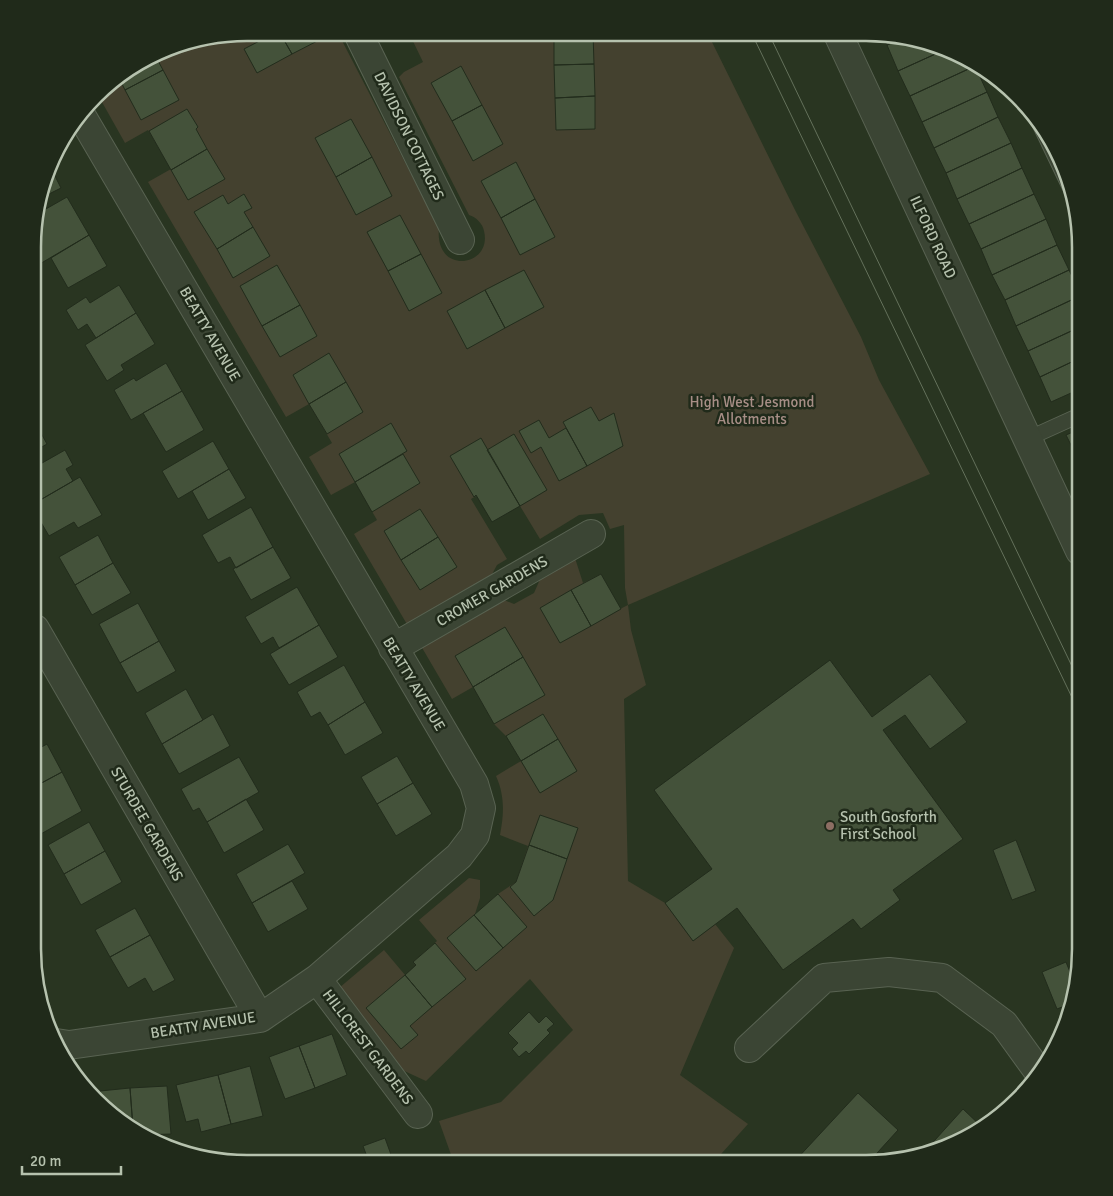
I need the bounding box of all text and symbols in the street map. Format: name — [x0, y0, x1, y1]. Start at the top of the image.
street label: DAVIDSON COTTAGES — [370, 69, 448, 203]
street label: ILFORD ROAD — [906, 193, 960, 281]
street label: BEATTY AVENUE — [176, 284, 244, 384]
park label: High West Jesmond Allotments — [689, 393, 815, 428]
street label: CROMER GARDENS — [433, 552, 551, 630]
street label: BEATTY AVENUE — [379, 634, 449, 734]
street label: STURDEE GARDENS — [107, 764, 187, 884]
place label: South Gosforth First School — [840, 808, 937, 843]
marker: South Gosforth First School — [824, 820, 836, 832]
street label: HILLCREST GARDENS — [319, 986, 417, 1108]
street label: BEATTY AVENUE — [149, 1008, 257, 1042]
scale bar — [22, 1144, 121, 1176]
text: 20 m — [30, 1152, 61, 1170]

